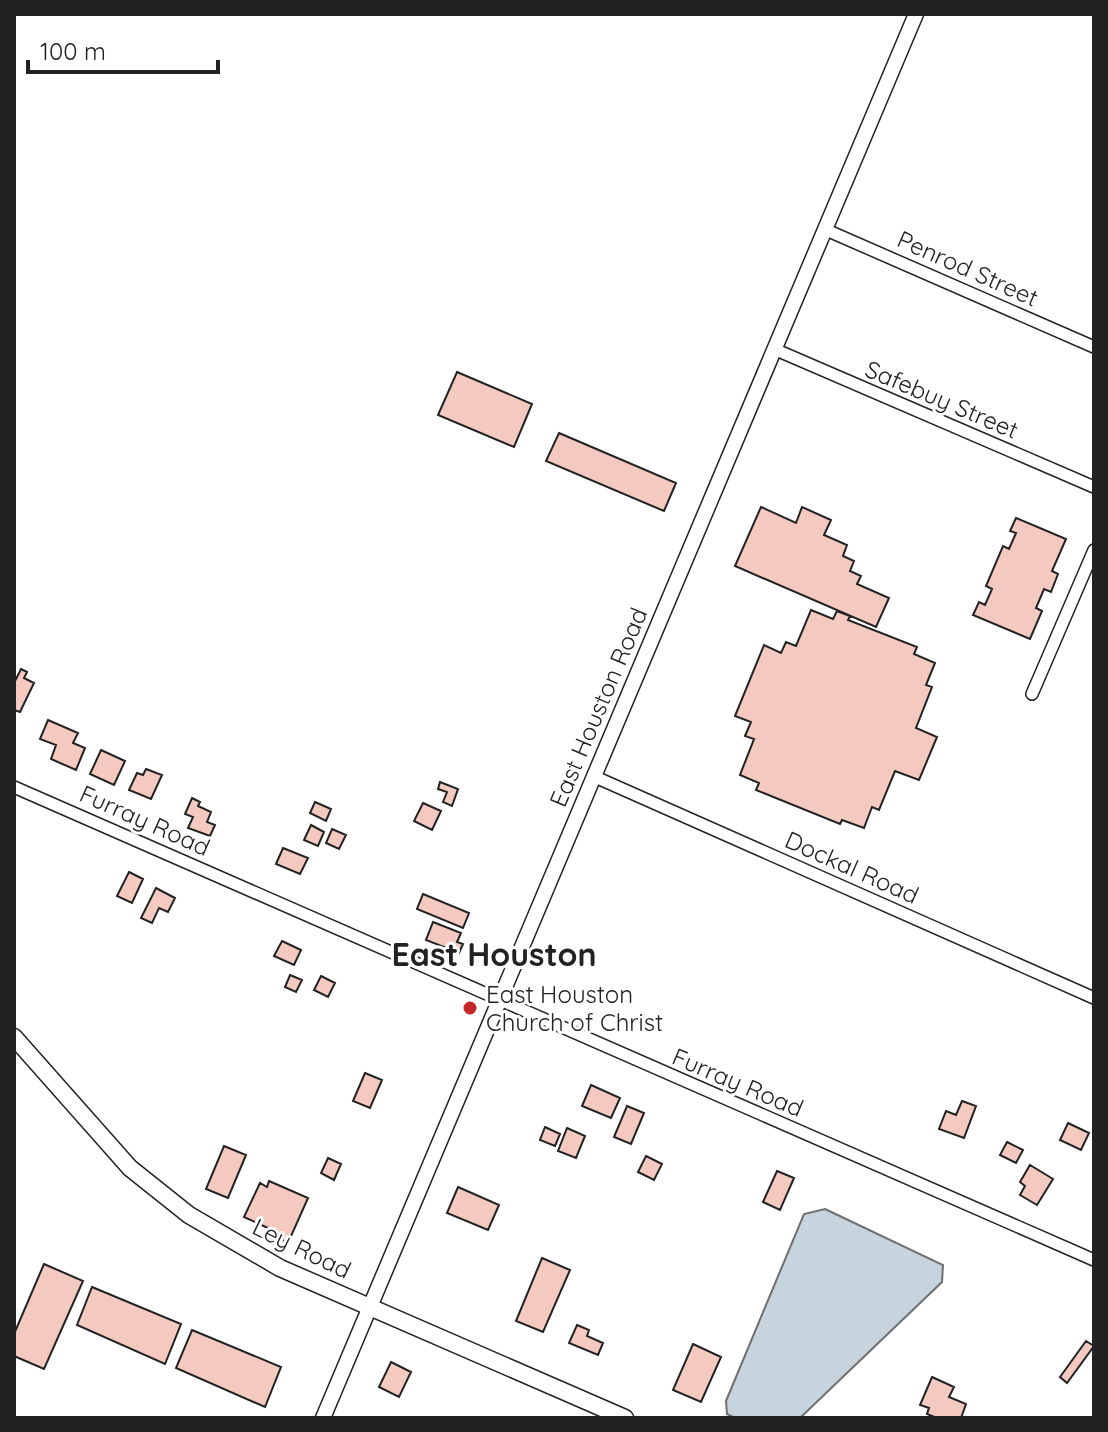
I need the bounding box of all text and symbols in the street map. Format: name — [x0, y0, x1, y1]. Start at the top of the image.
scale bar — [28, 24, 218, 74]
text: 100 m — [40, 36, 106, 66]
street label: Penrod Street — [893, 224, 1043, 312]
street label: Safebuy Street — [861, 353, 1023, 445]
street label: East Houston Road — [543, 603, 653, 811]
street label: Furray Road — [75, 778, 215, 862]
street label: Dockal Road — [780, 824, 924, 910]
district label: East Houston — [391, 934, 597, 974]
place label: East Houston Church of Christ — [486, 979, 663, 1037]
marker: East Houston Church of Christ — [461, 999, 479, 1017]
street label: Furray Road — [668, 1041, 808, 1123]
street label: Ley Road — [248, 1211, 356, 1285]

